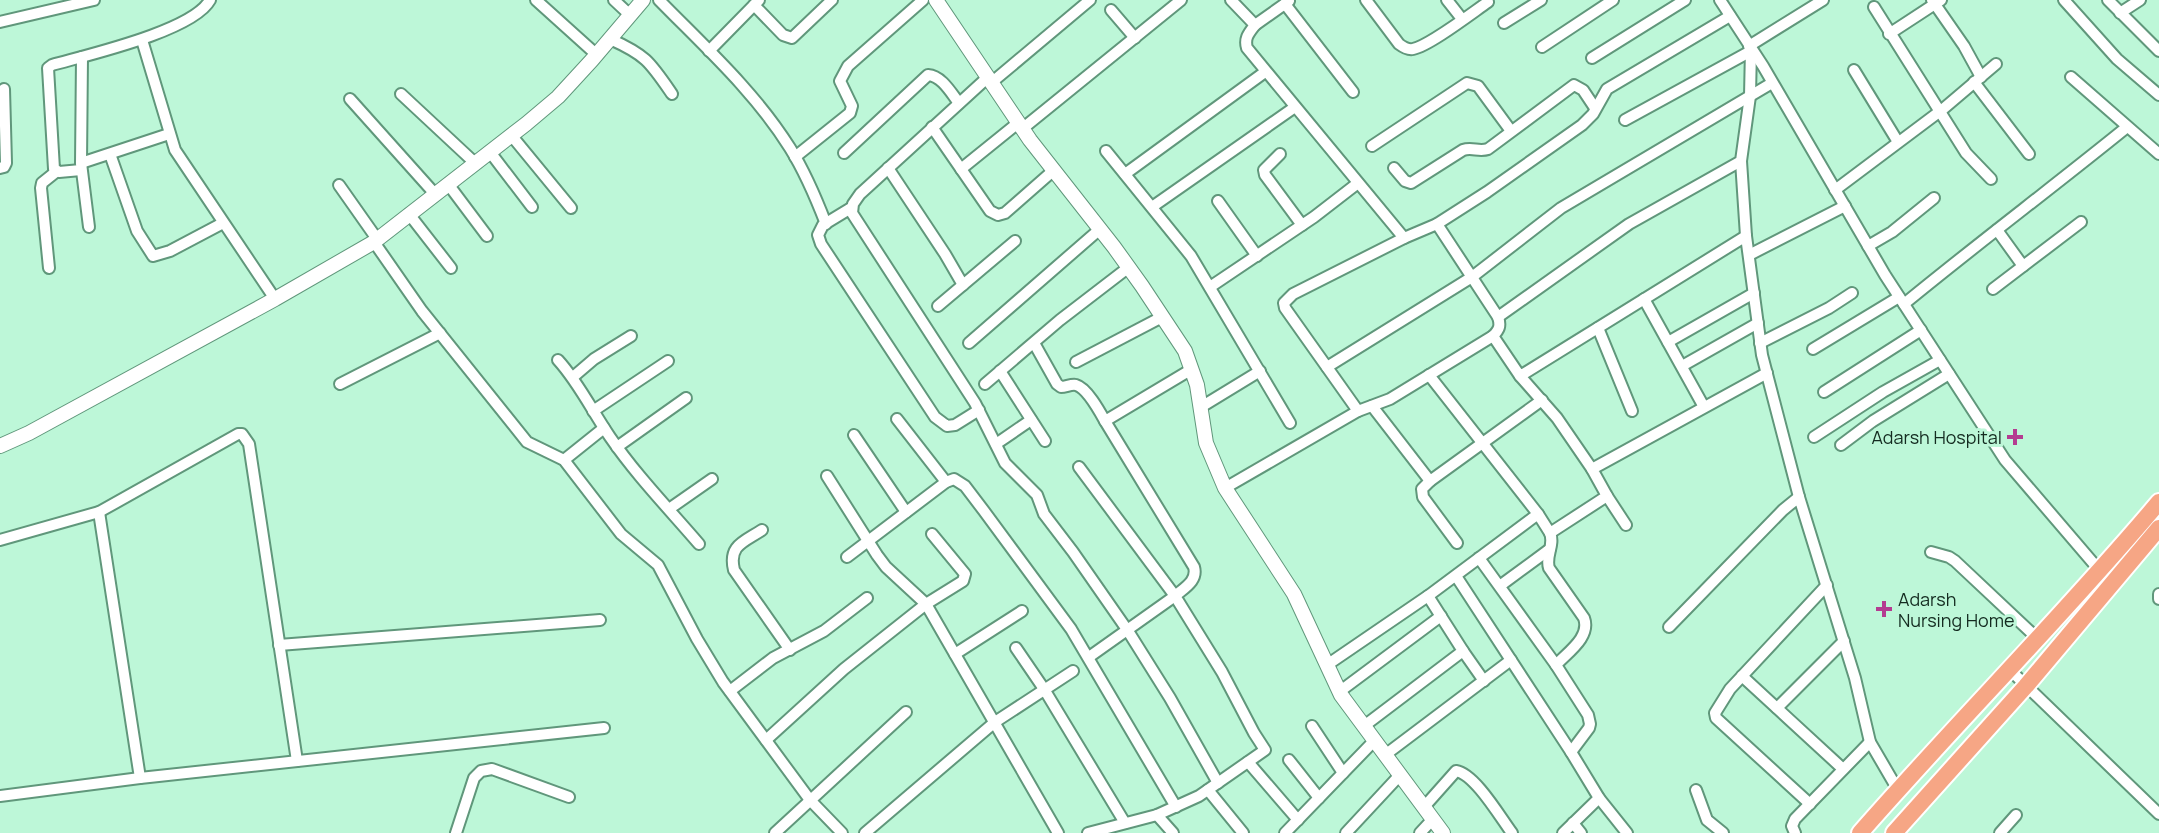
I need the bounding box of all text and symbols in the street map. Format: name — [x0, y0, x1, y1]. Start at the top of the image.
place label: Adarsh Hospital — [1871, 425, 2002, 449]
marker: Adarsh Hospital — [2006, 428, 2024, 446]
place label: Adarsh Nursing Home — [1898, 587, 2014, 632]
marker: Adarsh Nursing Home — [1875, 600, 1893, 618]

